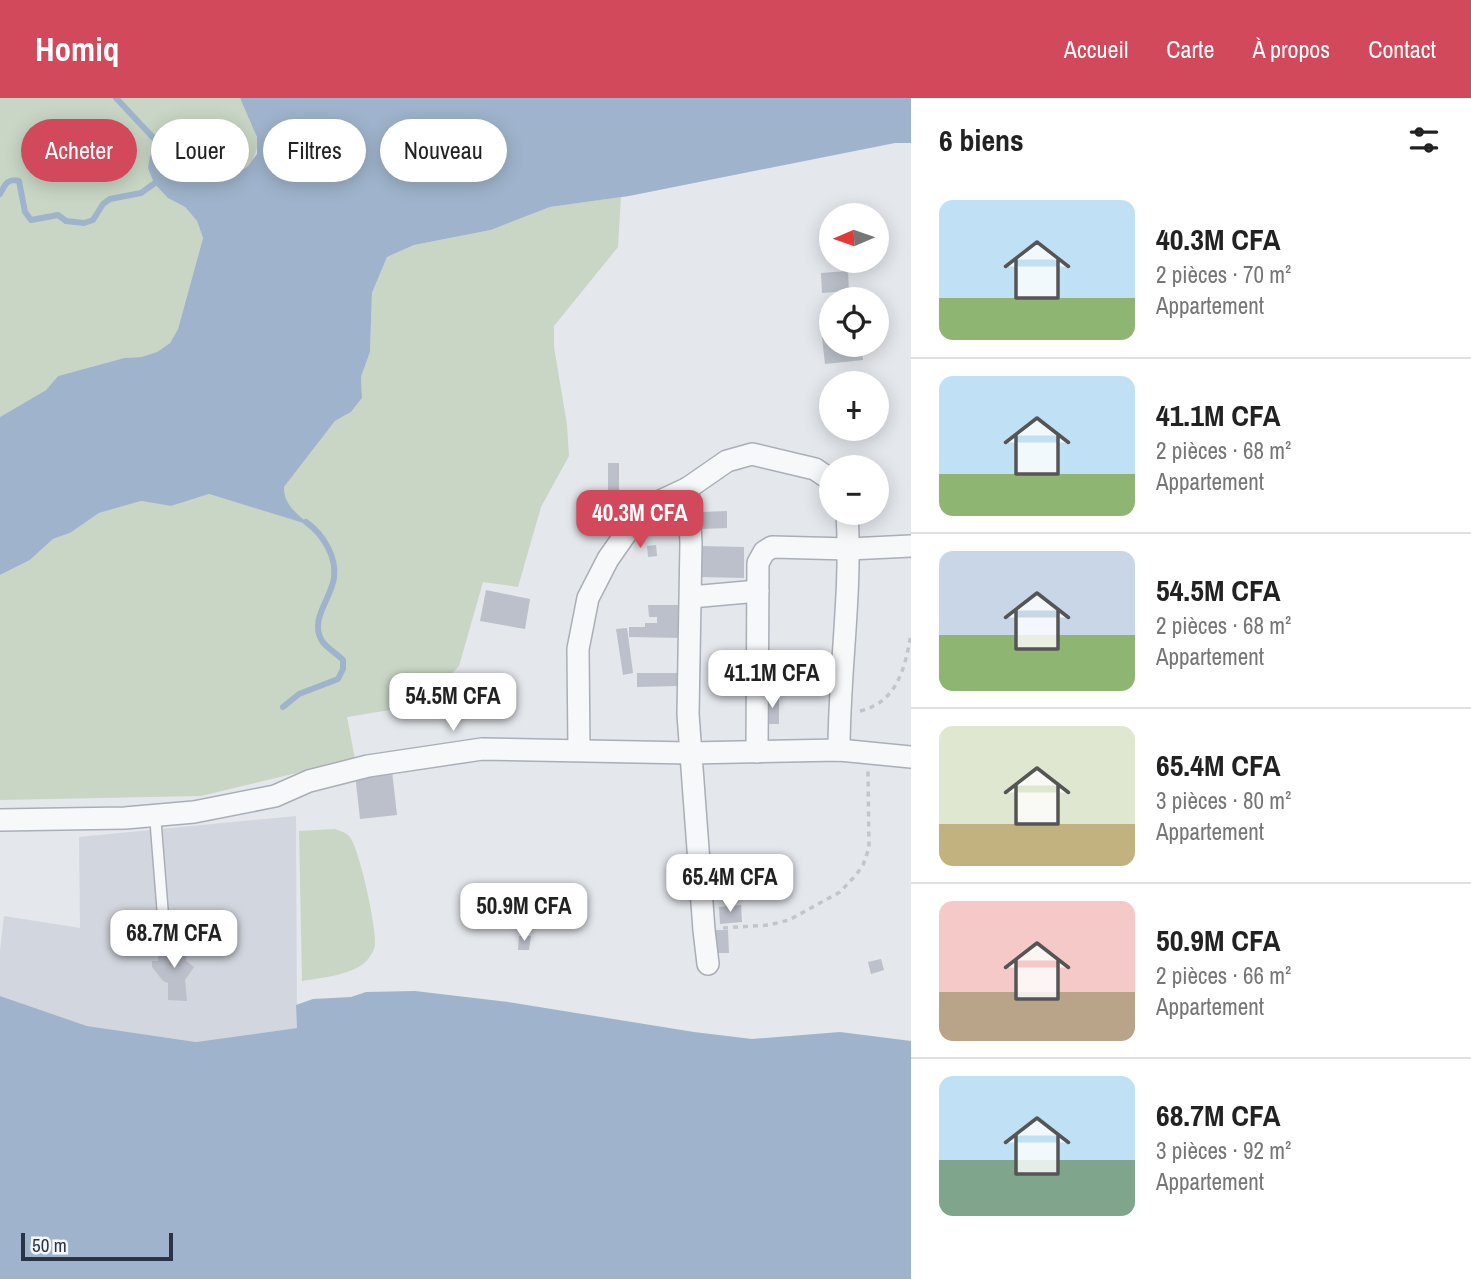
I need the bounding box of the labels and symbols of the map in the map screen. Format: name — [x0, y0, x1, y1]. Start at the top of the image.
north arrow — [819, 203, 889, 273]
pin: 40.3M CFA — [560, 490, 720, 550]
pin: 41.1M CFA — [692, 650, 852, 710]
pin: 54.5M CFA — [373, 674, 533, 733]
pin: 65.4M CFA — [650, 854, 810, 914]
pin: 50.9M CFA — [444, 884, 604, 943]
pin: 68.7M CFA — [94, 910, 254, 970]
scale bar — [21, 1230, 173, 1262]

